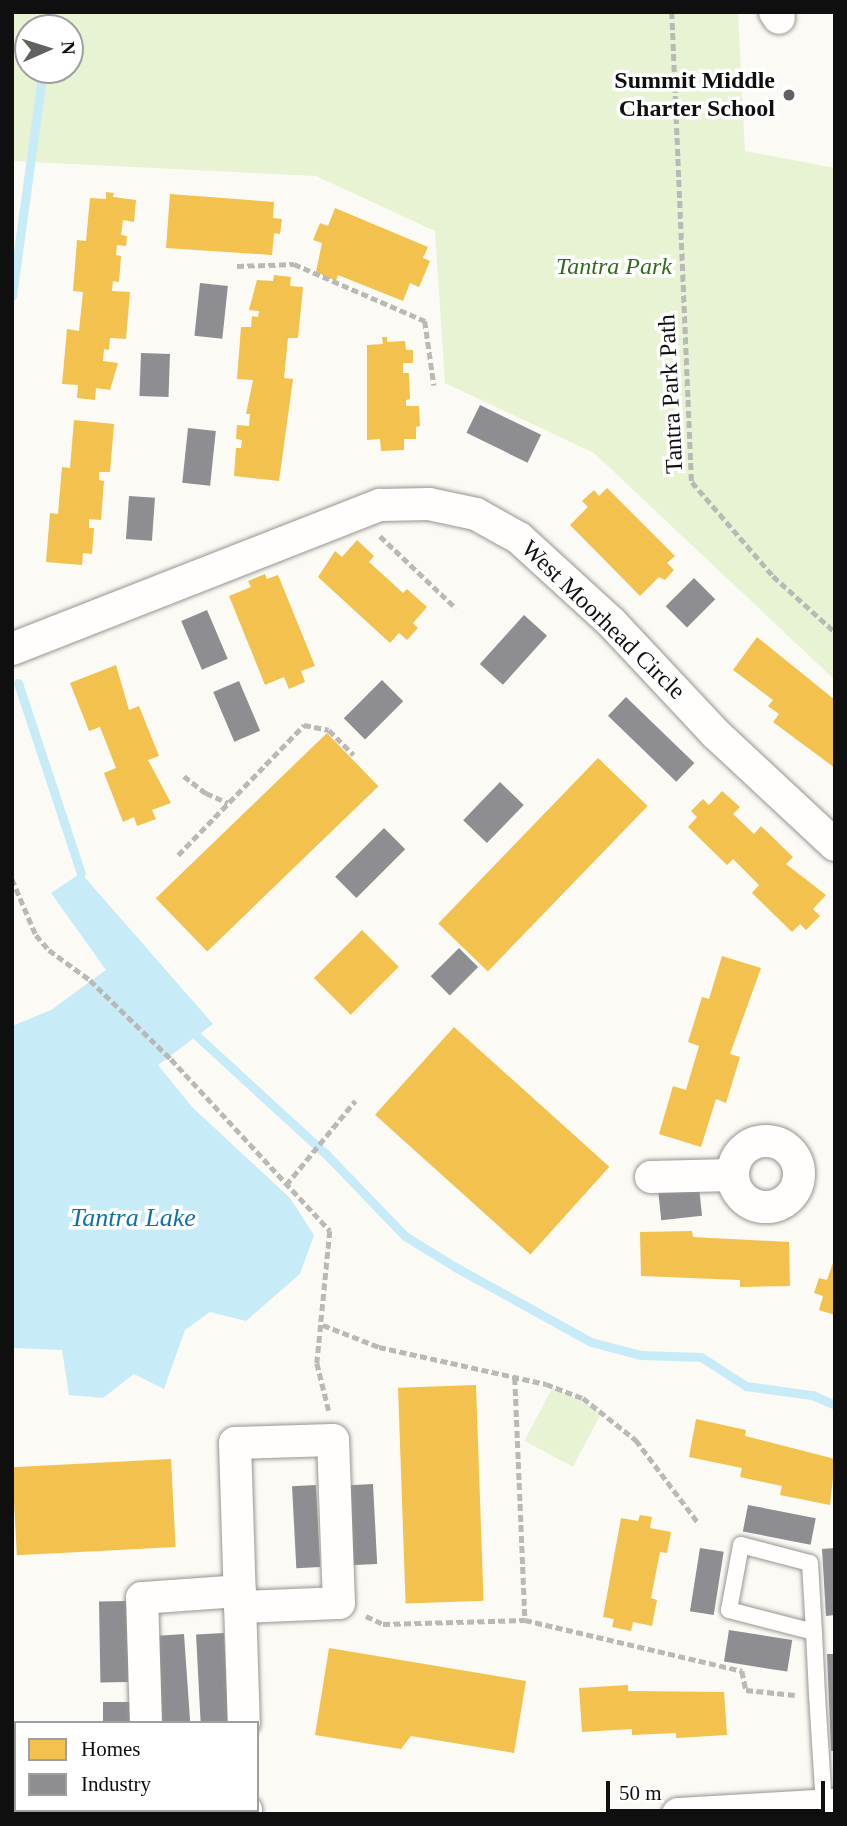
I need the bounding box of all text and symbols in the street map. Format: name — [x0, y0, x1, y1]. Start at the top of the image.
north arrow — [14, 14, 84, 84]
text: N — [58, 41, 79, 55]
place label: Summit Middle Charter School — [614, 67, 775, 123]
marker: Summit Middle Charter School — [781, 87, 797, 103]
park label: Tantra Park — [556, 253, 672, 281]
street label: Tantra Park Path — [652, 314, 690, 474]
street label: West Moorhead Circle — [515, 534, 691, 706]
water label: Tantra Lake — [70, 1202, 196, 1234]
legend — [14, 1721, 259, 1812]
text: Homes — [81, 1737, 141, 1761]
scale bar — [609, 1766, 828, 1810]
text: Industry — [81, 1772, 151, 1796]
text: 50 m — [619, 1781, 662, 1805]

